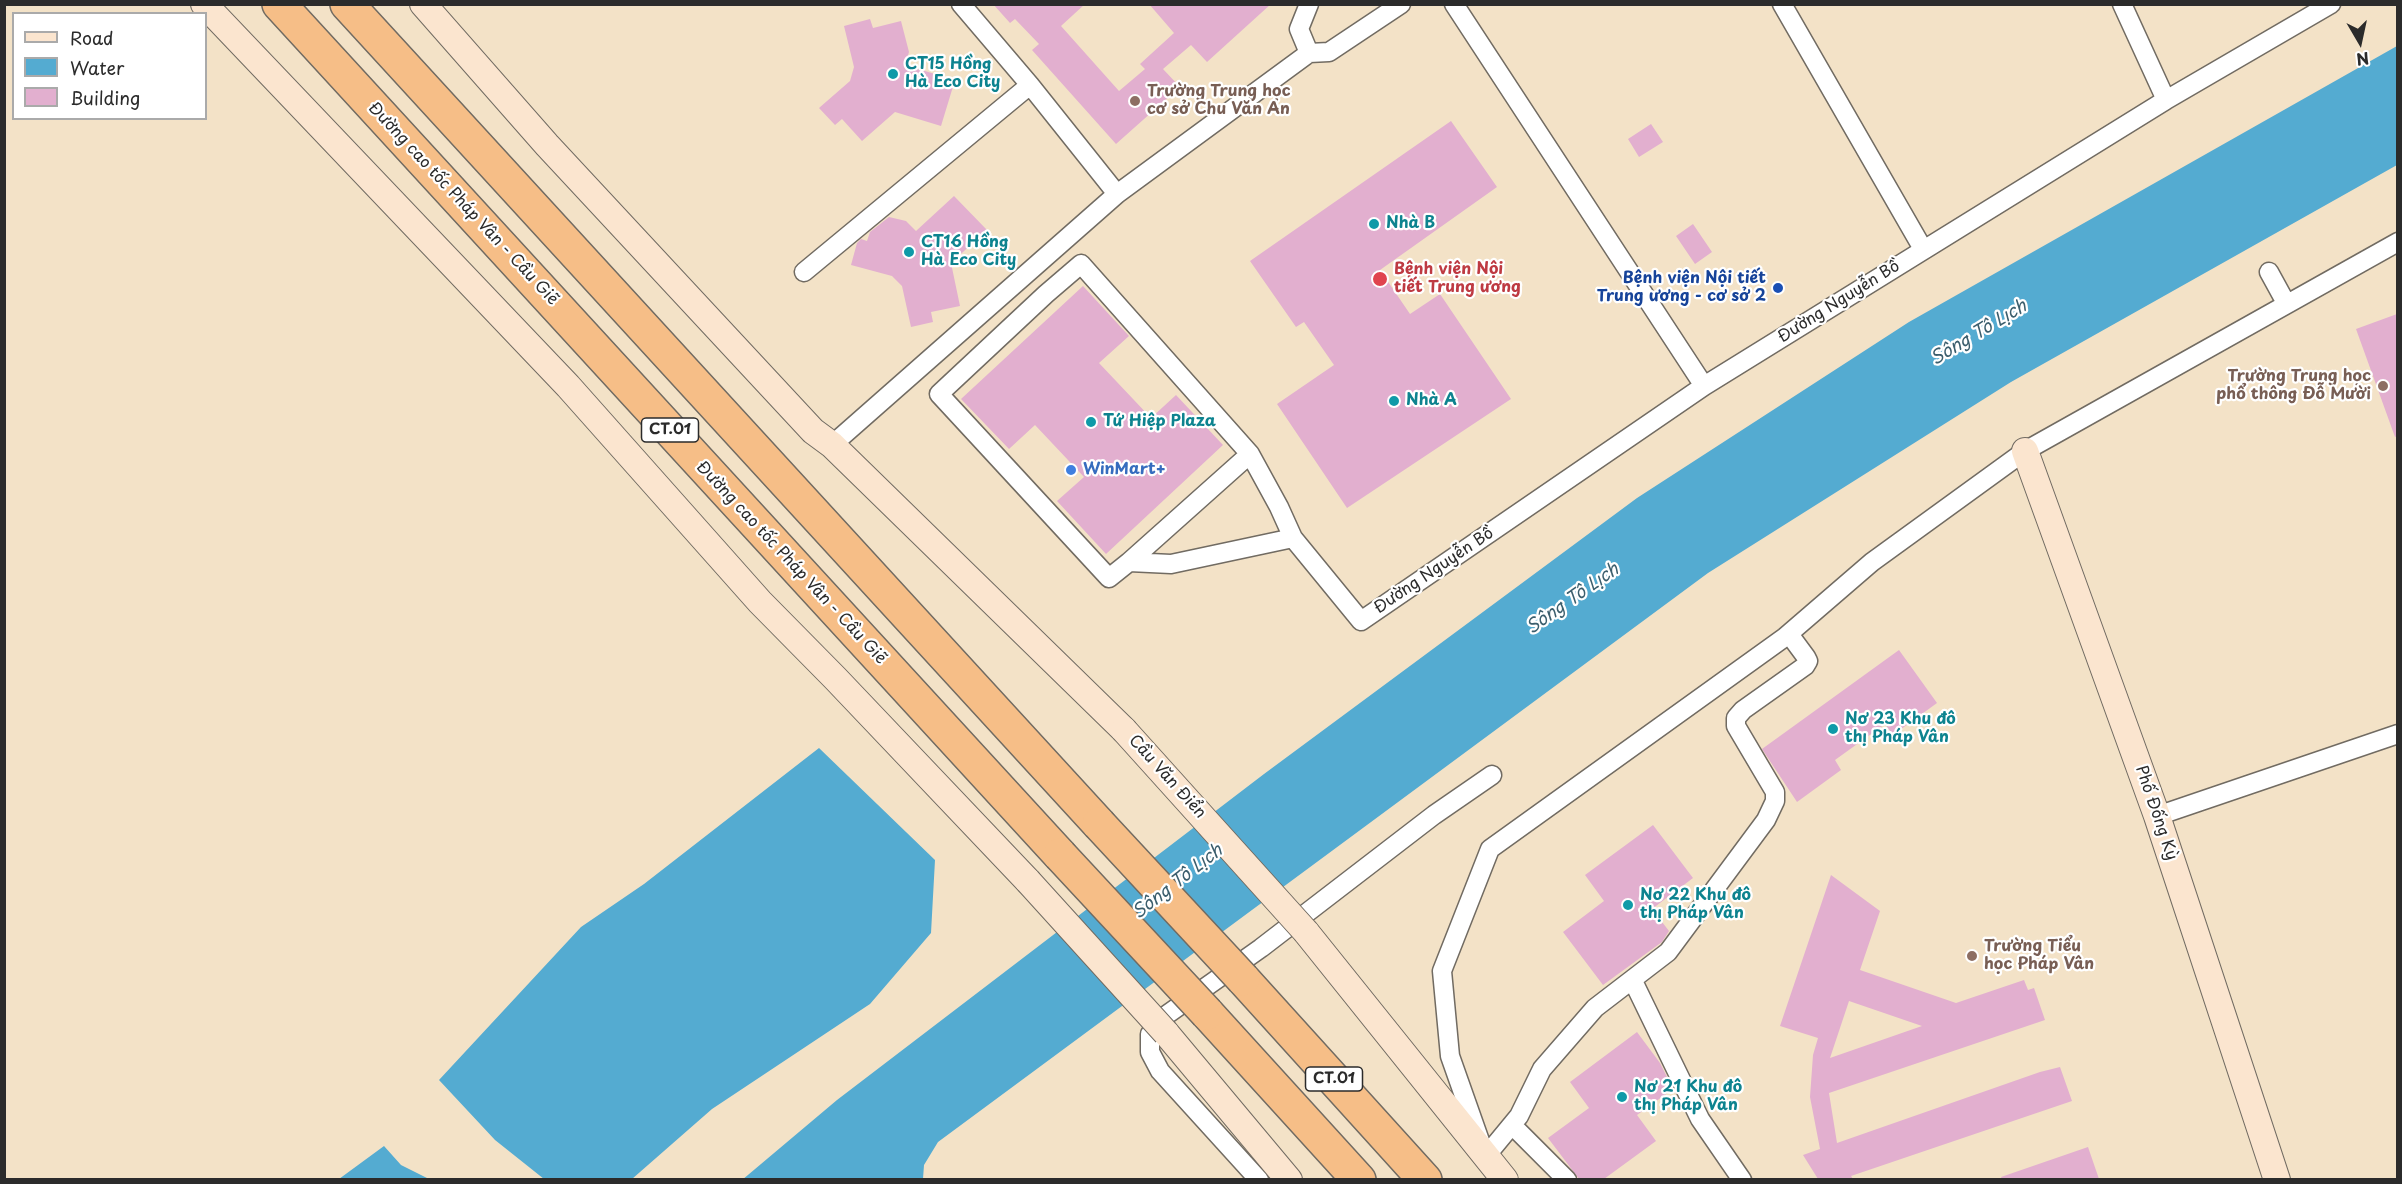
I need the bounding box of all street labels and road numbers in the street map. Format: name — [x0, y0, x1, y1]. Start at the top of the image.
street label: Đường cao tốc Pháp Vân - Cầu Giẽ — [364, 99, 562, 309]
street label: Đường Nguyễn Bồ — [1775, 257, 1903, 347]
road number: CT.01 — [642, 418, 698, 442]
street label: Đường cao tốc Pháp Vân - Cầu Giẽ — [692, 458, 890, 668]
street label: Đường Nguyễn Bồ — [1371, 524, 1497, 618]
street label: Cầu Văn Điển — [1124, 731, 1210, 823]
street label: Phố Đống Kỳ — [2131, 763, 2181, 863]
road number: CT.01 — [1306, 1067, 1362, 1091]

